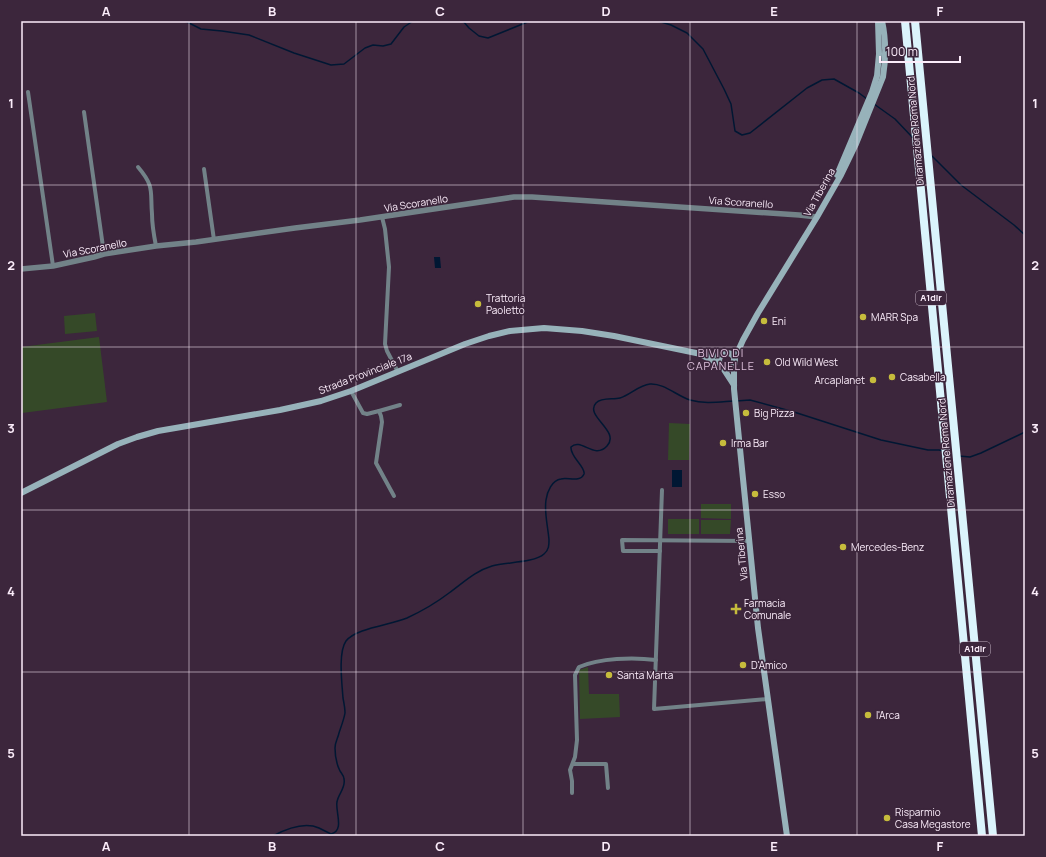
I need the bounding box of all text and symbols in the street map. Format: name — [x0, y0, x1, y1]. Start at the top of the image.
text: A — [102, 2, 111, 20]
text: B — [268, 2, 276, 20]
text: C — [435, 2, 445, 20]
text: D — [601, 2, 611, 20]
text: E — [770, 2, 778, 20]
text: F — [937, 2, 944, 20]
scale bar — [880, 38, 960, 64]
text: 100 m — [886, 43, 918, 60]
street label: Diramazione Roma Nord — [903, 76, 927, 186]
text: 1 — [8, 94, 14, 112]
text: 1 — [1032, 94, 1038, 112]
street label: Via Tiberina — [800, 165, 838, 219]
street label: Via Scoranello — [383, 191, 449, 215]
street label: Via Scoranello — [708, 193, 774, 211]
street label: Via Scoranello — [62, 235, 128, 261]
text: 2 — [7, 256, 15, 274]
text: 2 — [1031, 256, 1039, 274]
place label: Trattoria Paoletto — [486, 291, 525, 317]
road number: A1dir — [916, 291, 946, 305]
marker: Trattoria Paoletto — [473, 299, 483, 309]
place label: MARR Spa — [871, 310, 918, 324]
marker: MARR Spa — [858, 312, 868, 322]
place label: Eni — [772, 314, 786, 328]
marker: Eni — [759, 316, 769, 326]
district label: BIVIO DI CAPANELLE — [687, 345, 755, 373]
street label: Strada Provinciale 17a — [316, 349, 414, 397]
place label: Old Wild West — [775, 355, 838, 369]
marker: Old Wild West — [762, 357, 772, 367]
place label: Casabella — [900, 370, 946, 384]
marker: Casabella — [887, 372, 897, 382]
place label: Arcaplanet — [815, 373, 865, 387]
marker: Arcaplanet — [868, 375, 878, 385]
street label: Diramazione Roma Nord — [934, 398, 958, 508]
place label: Big Pizza — [754, 406, 795, 420]
marker: Big Pizza — [741, 408, 751, 418]
text: 3 — [7, 419, 15, 437]
text: 3 — [1031, 419, 1039, 437]
place label: Irma Bar — [731, 436, 769, 450]
marker: Irma Bar — [718, 438, 728, 448]
place label: Esso — [763, 487, 785, 501]
marker: Esso — [750, 489, 760, 499]
street label: Via Tiberina — [731, 527, 751, 581]
place label: Mercedes-Benz — [851, 540, 924, 554]
marker: Mercedes-Benz — [838, 542, 848, 552]
text: 4 — [7, 582, 15, 600]
text: 4 — [1031, 582, 1039, 600]
place label: Farmacia Comunale — [744, 596, 791, 622]
marker: Farmacia Comunale — [731, 604, 741, 614]
road number: A1dir — [960, 642, 990, 656]
place label: D'Amico — [751, 658, 787, 672]
marker: D'Amico — [738, 660, 748, 670]
place label: Santa Marta — [617, 668, 673, 682]
marker: Santa Marta — [604, 670, 614, 680]
place label: l'Arca — [876, 708, 900, 722]
marker: l'Arca — [863, 710, 873, 720]
text: 5 — [7, 744, 15, 762]
text: 5 — [1031, 744, 1039, 762]
place label: Risparmio Casa Megastore — [895, 805, 971, 831]
marker: Risparmio Casa Megastore — [882, 813, 892, 823]
text: A — [102, 837, 111, 855]
text: B — [268, 837, 276, 855]
text: C — [435, 837, 445, 855]
text: D — [601, 837, 611, 855]
text: E — [770, 837, 778, 855]
text: F — [937, 837, 944, 855]

